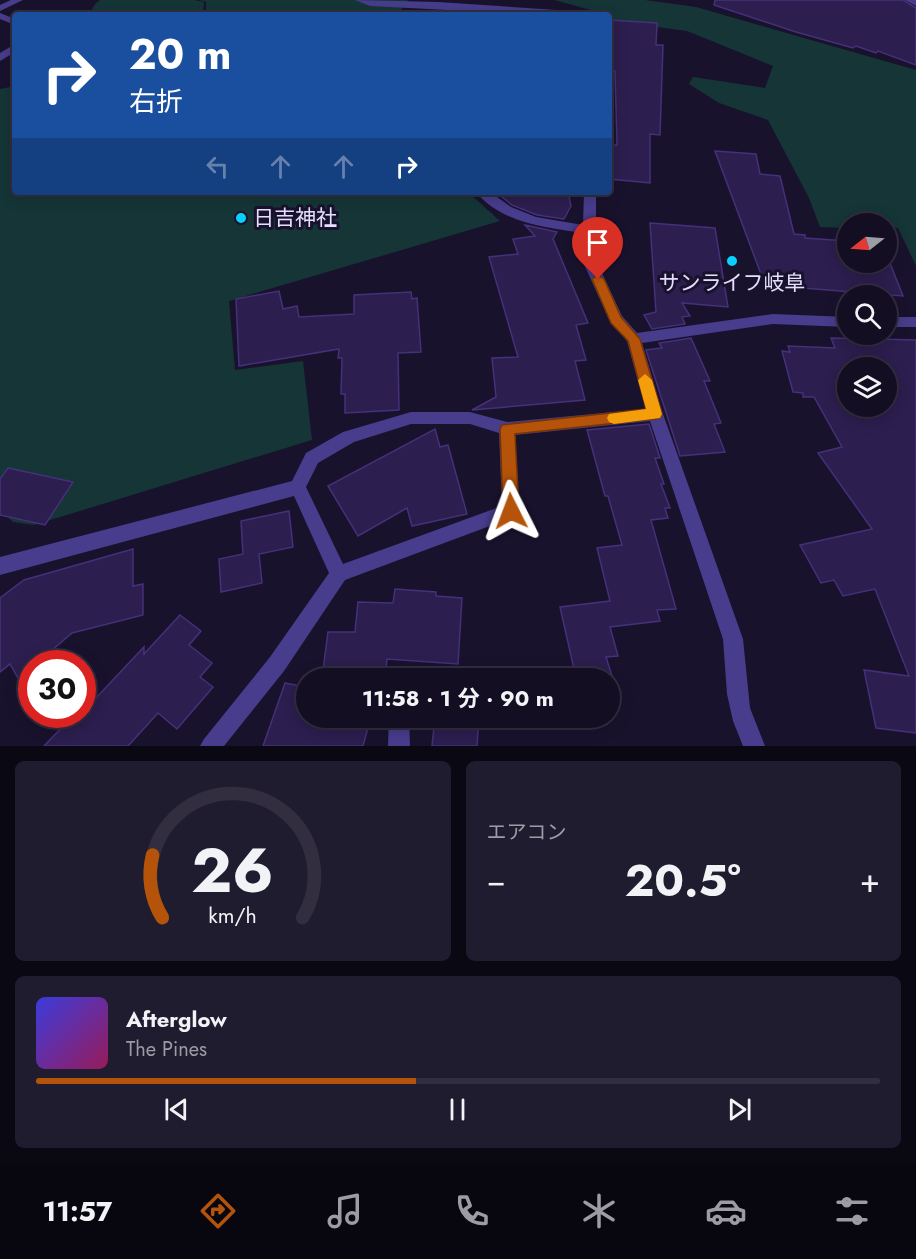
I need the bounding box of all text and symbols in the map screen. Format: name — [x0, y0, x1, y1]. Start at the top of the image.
text: 20 m — [129, 24, 231, 85]
icon: right — [30, 36, 108, 114]
text: 右折 — [129, 82, 183, 121]
icon: left — [201, 150, 234, 183]
icon: ahead — [264, 150, 297, 183]
icon: ahead — [327, 150, 360, 183]
icon: right — [390, 150, 423, 183]
place label: 日吉神社 — [253, 203, 337, 233]
marker: 日吉神社 — [234, 211, 248, 225]
north arrow — [837, 213, 897, 273]
map controls — [837, 213, 897, 417]
pin — [572, 217, 623, 279]
icon: arrive — [581, 226, 614, 259]
marker: サンライフ岐阜 — [725, 254, 739, 268]
place label: サンライフ岐阜 — [659, 268, 806, 298]
button: search — [837, 285, 897, 345]
button: layers — [837, 357, 897, 417]
position arrow — [479, 479, 543, 543]
speed limit sign: 30 — [18, 650, 96, 728]
text: 11:58 · 1 分 · 90 m — [362, 682, 554, 714]
text: エアコン — [487, 818, 567, 847]
text: 26 — [191, 825, 274, 915]
text: 20.5° — [625, 848, 741, 913]
text: − — [487, 857, 506, 904]
text: + — [860, 857, 880, 904]
text: km/h — [209, 900, 257, 931]
text: Afterglow — [126, 1003, 227, 1035]
text: The Pines — [126, 1035, 207, 1064]
icon: previous — [160, 1093, 193, 1126]
icon: pause — [441, 1093, 474, 1126]
icon: next — [723, 1093, 756, 1126]
icon: directions — [197, 1190, 239, 1232]
icon: music — [324, 1190, 366, 1232]
icon: phone — [451, 1190, 493, 1232]
icon: climate — [578, 1190, 620, 1232]
icon: car — [705, 1190, 747, 1232]
icon: filters — [831, 1190, 873, 1232]
text: 11:57 — [42, 1192, 112, 1231]

